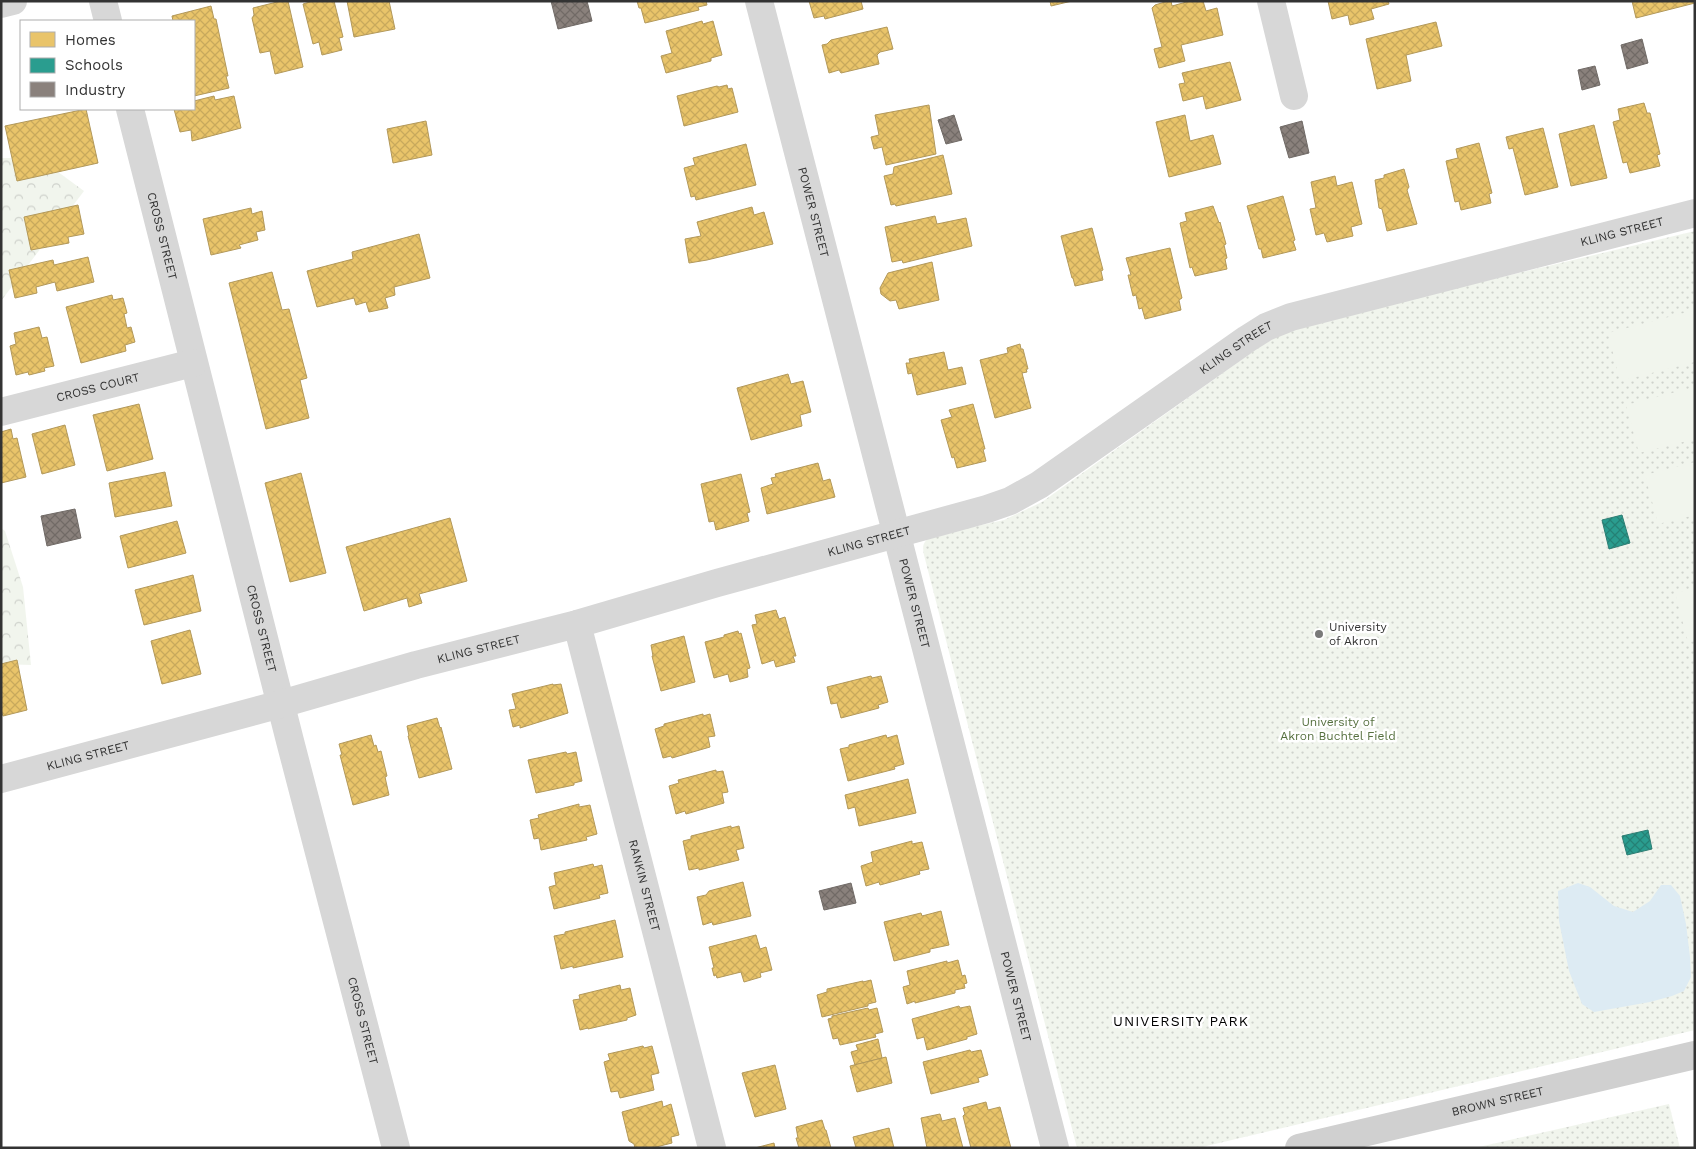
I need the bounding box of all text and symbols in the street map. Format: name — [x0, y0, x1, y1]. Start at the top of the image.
legend — [20, 20, 195, 110]
text: Homes — [65, 31, 116, 49]
text: Schools — [65, 56, 123, 74]
text: Industry — [65, 81, 126, 99]
street label: POWER STREET — [795, 165, 832, 259]
street label: CROSS STREET — [144, 191, 180, 281]
street label: KLING STREET — [1579, 214, 1665, 249]
street label: KLING STREET — [1197, 318, 1274, 377]
street label: CROSS COURT — [55, 370, 141, 405]
street label: KLING STREET — [826, 523, 912, 559]
street label: POWER STREET — [896, 557, 933, 650]
street label: CROSS STREET — [244, 583, 279, 674]
place label: University of Akron — [1329, 620, 1387, 648]
marker: University of Akron — [1313, 628, 1325, 640]
street label: KLING STREET — [436, 632, 522, 666]
park label: University of Akron Buchtel Field — [1280, 715, 1396, 743]
street label: KLING STREET — [45, 738, 131, 774]
street label: RANKIN STREET — [626, 838, 663, 933]
street label: POWER STREET — [998, 950, 1034, 1043]
street label: CROSS STREET — [345, 976, 381, 1066]
district label: UNIVERSITY PARK — [1113, 1013, 1249, 1029]
street label: BROWN STREET — [1450, 1084, 1545, 1119]

